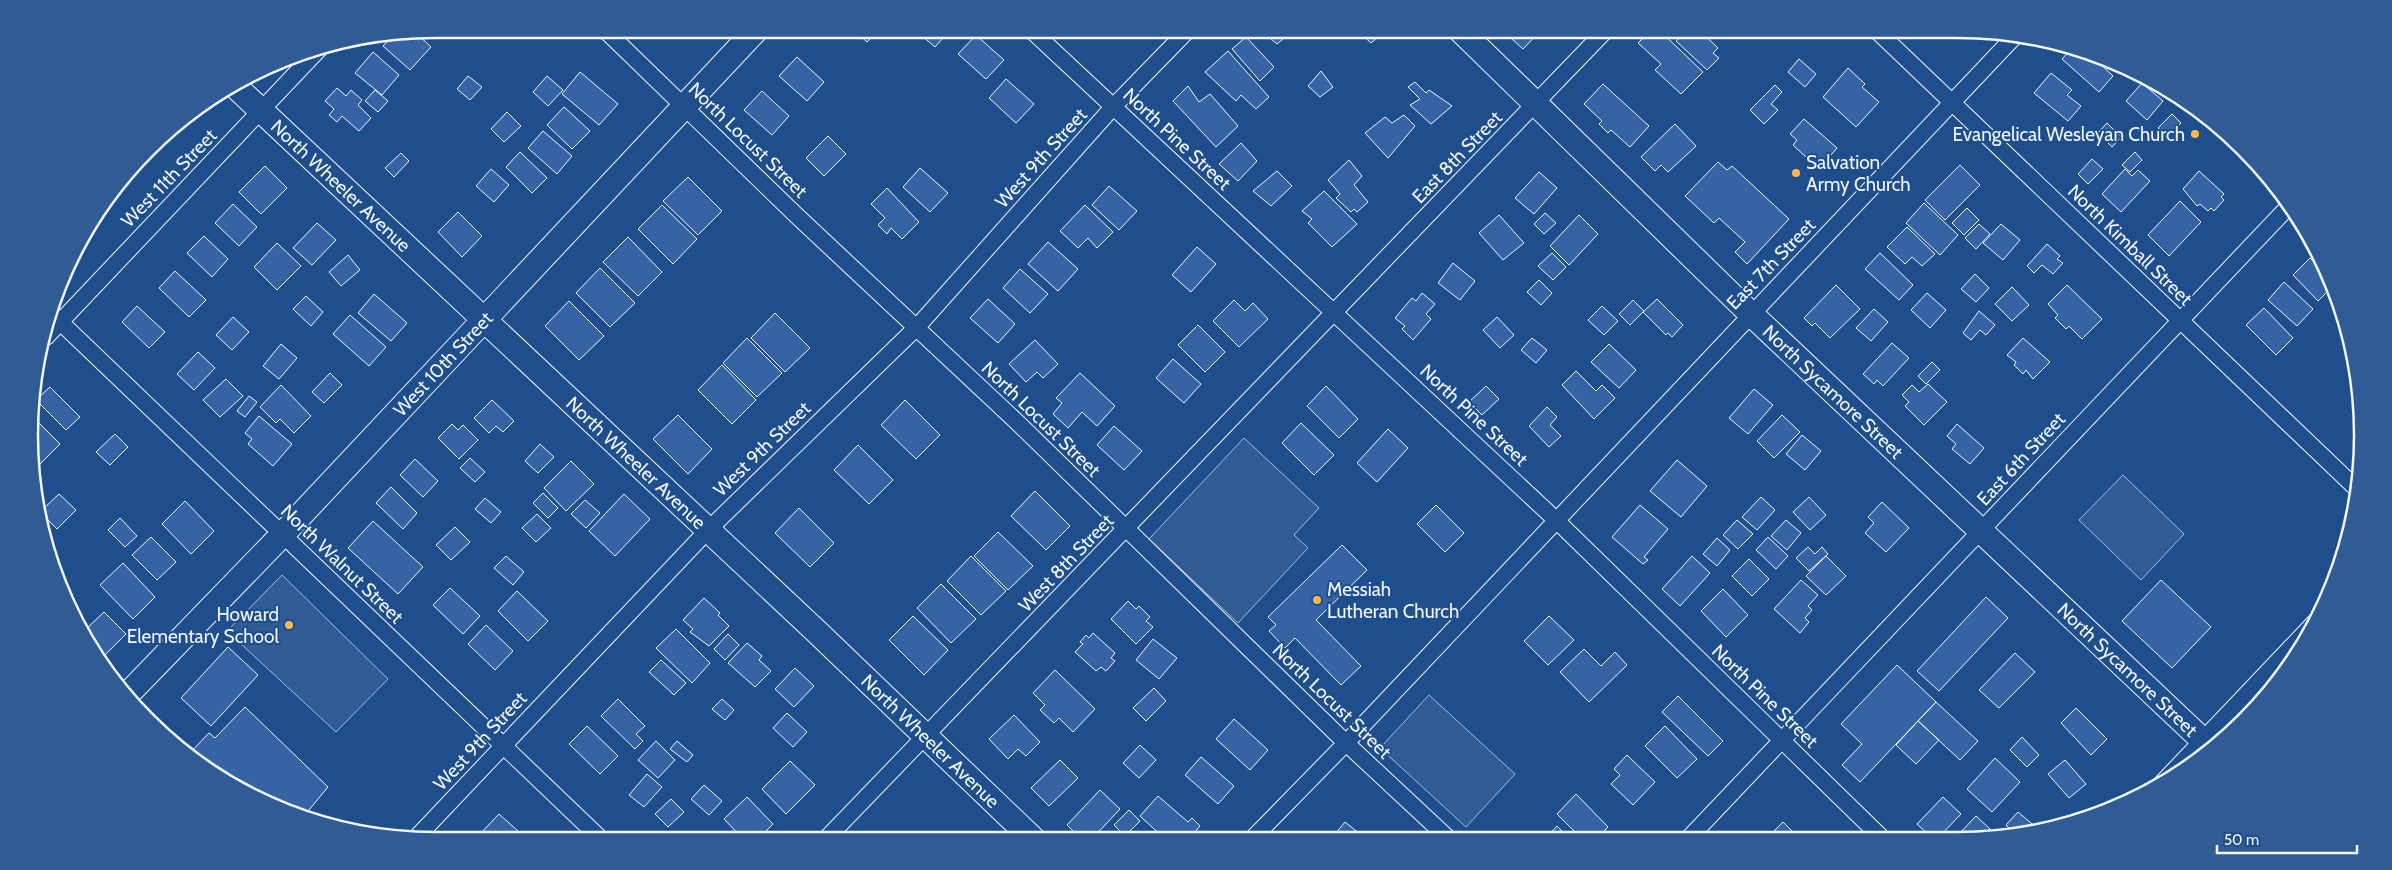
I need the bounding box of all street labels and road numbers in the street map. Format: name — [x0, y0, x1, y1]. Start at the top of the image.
street label: North Locust Street — [684, 77, 813, 203]
street label: North Pine Street — [1118, 83, 1236, 195]
street label: West 9th Street — [990, 103, 1092, 213]
street label: East 8th Street — [1407, 106, 1507, 208]
street label: North Wheeler Avenue — [266, 115, 416, 257]
street label: West 11th Street — [116, 124, 222, 232]
street label: North Kimball Street — [2063, 180, 2197, 311]
street label: East 7th Street — [1722, 213, 1821, 314]
street label: West 10th Street — [388, 306, 498, 421]
street label: North Sycamore Street — [1758, 320, 1909, 464]
street label: North Locust Street — [977, 356, 1106, 482]
street label: North Pine Street — [1415, 359, 1533, 471]
street label: North Wheeler Avenue — [562, 392, 711, 534]
street label: West 9th Street — [709, 397, 816, 501]
street label: East 6th Street — [1972, 407, 2070, 510]
street label: North Walnut Street — [276, 500, 408, 629]
street label: West 8th Street — [1014, 509, 1119, 617]
street label: North Sycamore Street — [2053, 598, 2203, 742]
street label: North Locust Street — [1268, 638, 1397, 764]
street label: North Pine Street — [1707, 640, 1823, 753]
street label: North Wheeler Avenue — [857, 669, 1005, 813]
street label: West 9th Street — [429, 687, 532, 795]

